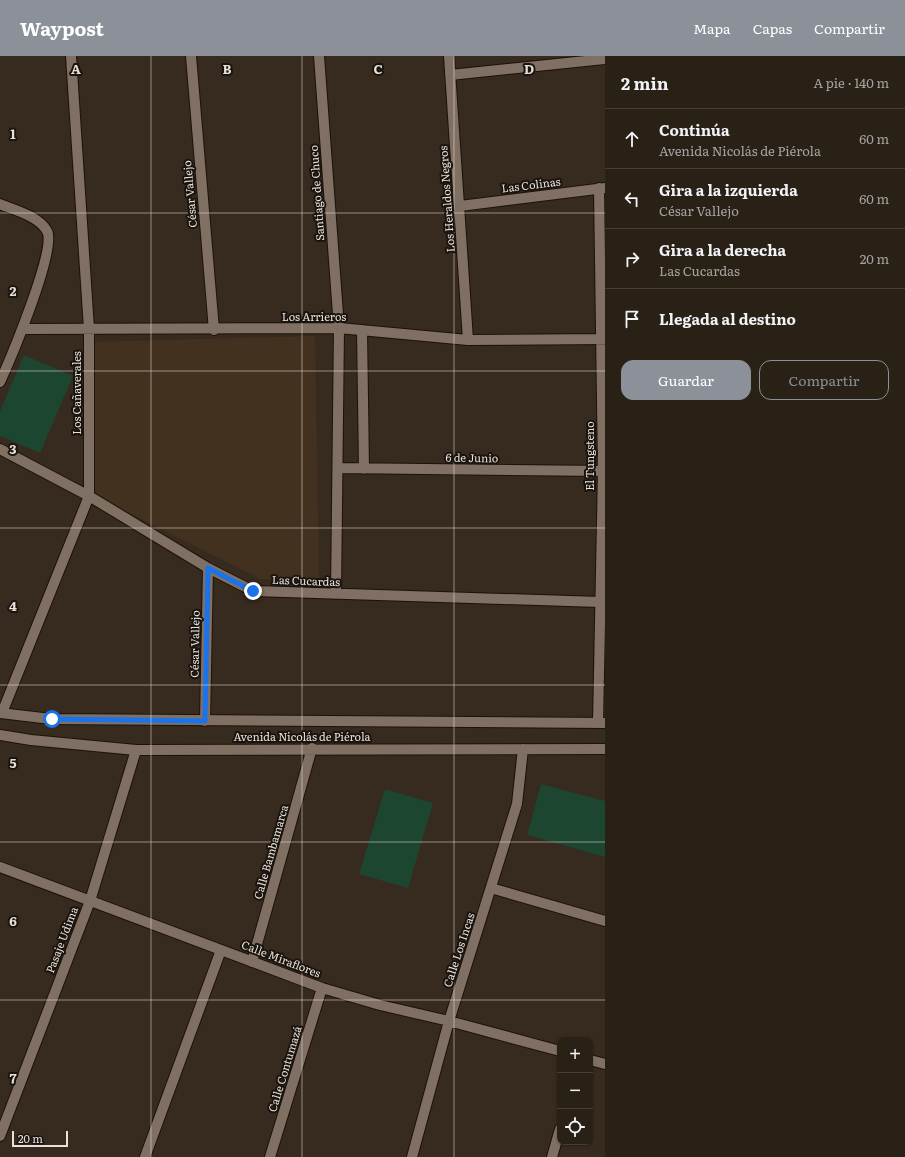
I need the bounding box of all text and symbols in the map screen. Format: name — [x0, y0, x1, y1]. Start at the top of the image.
text: Waypost — [20, 14, 104, 42]
text: Mapa — [693, 18, 731, 38]
text: Capas — [753, 18, 792, 38]
text: Compartir — [814, 18, 885, 38]
text: A — [71, 59, 81, 78]
text: B — [223, 59, 232, 78]
text: C — [373, 59, 383, 78]
text: D — [524, 59, 534, 78]
text: 2 min — [621, 70, 669, 95]
text: A pie · 140 m — [814, 73, 889, 92]
text: Continúa — [659, 118, 730, 141]
text: 1 — [10, 124, 16, 143]
icon: ahead — [621, 128, 643, 150]
text: 60 m — [859, 129, 889, 148]
text: Avenida Nicolás de Piérola — [659, 141, 821, 160]
street label: Santiago de Chuco — [305, 145, 327, 241]
street label: Los Heraldos Negros — [434, 145, 458, 253]
street label: César Vallejo — [178, 160, 200, 228]
street label: Las Colinas — [500, 172, 561, 196]
text: Gira a la izquierda — [659, 178, 798, 201]
icon: left — [621, 188, 643, 210]
text: 60 m — [859, 189, 889, 208]
text: César Vallejo — [659, 201, 739, 220]
text: Gira a la derecha — [659, 238, 786, 261]
icon: right — [621, 248, 643, 270]
text: 20 m — [860, 249, 889, 268]
text: Las Cucardas — [659, 261, 740, 280]
text: 2 — [10, 281, 17, 300]
text: Llegada al destino — [659, 307, 796, 330]
street label: Los Arrieros — [282, 308, 346, 324]
icon: arrive — [621, 308, 643, 330]
street label: Los Cañaverales — [68, 351, 84, 435]
button: Guardar — [621, 360, 751, 400]
button: Compartir — [759, 360, 889, 400]
street label: El Tungsteno — [581, 421, 597, 491]
text: 3 — [9, 439, 17, 458]
street label: 6 de Junio — [445, 449, 499, 465]
street label: Las Cucardas — [272, 571, 341, 589]
route end — [244, 582, 262, 600]
text: 4 — [9, 596, 17, 615]
street label: César Vallejo — [185, 610, 203, 678]
route start — [43, 710, 61, 728]
street label: Avenida Nicolás de Piérola — [233, 728, 371, 744]
text: 5 — [9, 753, 17, 772]
street label: Calle Bambamarca — [249, 803, 291, 901]
street label: Pasaje Udima — [41, 904, 81, 975]
text: 6 — [9, 911, 17, 930]
street label: Calle Los Incas — [439, 911, 478, 989]
street label: Calle Miraflores — [239, 936, 323, 981]
street label: Calle Contumazá — [263, 1024, 305, 1114]
map controls — [557, 1037, 593, 1145]
button: + — [557, 1037, 593, 1073]
text: 7 — [9, 1068, 17, 1087]
button: − — [557, 1073, 593, 1109]
button: locate — [557, 1109, 593, 1145]
scale bar — [12, 1129, 68, 1148]
text: 20 m — [18, 1130, 43, 1146]

